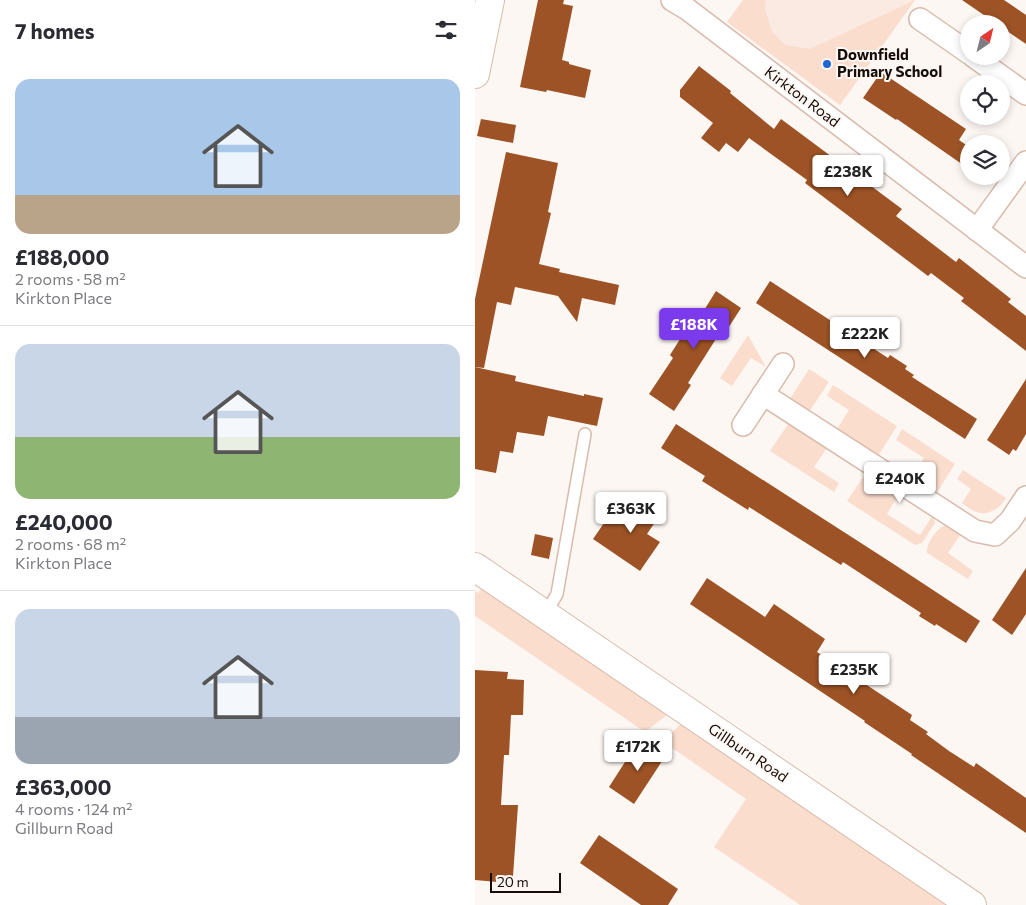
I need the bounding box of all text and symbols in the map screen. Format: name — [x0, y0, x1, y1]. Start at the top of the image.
north arrow — [960, 15, 1010, 65]
map controls — [960, 15, 1010, 185]
icon: filters — [432, 16, 460, 44]
text: 7 homes — [15, 18, 94, 43]
place label: Downfield Primary School — [837, 45, 942, 80]
marker: Downfield Primary School — [821, 58, 833, 70]
street label: Kirkton Road — [761, 62, 844, 130]
button: locate — [960, 75, 1010, 125]
icon: home — [193, 111, 283, 201]
button: layers — [960, 135, 1010, 185]
pin: £238K — [813, 154, 883, 197]
text: £238K — [823, 161, 873, 180]
text: £188,000 — [15, 244, 109, 269]
text: 2 rooms · 58 m² — [15, 269, 126, 288]
text: Kirkton Place — [15, 288, 112, 307]
pin: £188K — [659, 308, 729, 350]
text: £188K — [670, 314, 718, 333]
pin: £222K — [830, 316, 900, 359]
text: £222K — [841, 323, 889, 342]
icon: home — [193, 377, 283, 467]
pin: £240K — [865, 462, 935, 504]
text: £240K — [875, 468, 925, 487]
pin: £363K — [596, 492, 666, 534]
text: £363K — [606, 498, 656, 517]
text: £240,000 — [15, 509, 113, 534]
text: 2 rooms · 68 m² — [15, 534, 126, 553]
text: Kirkton Place — [15, 553, 112, 572]
icon: home — [193, 642, 283, 732]
pin: £235K — [819, 652, 889, 695]
text: £235K — [830, 659, 878, 678]
street label: Gillburn Road — [705, 719, 792, 785]
pin: £172K — [603, 730, 673, 772]
text: £172K — [615, 736, 661, 755]
text: £363,000 — [15, 774, 112, 799]
text: 4 rooms · 124 m² — [15, 799, 133, 818]
text: Gillburn Road — [15, 818, 113, 837]
scale bar — [490, 870, 561, 893]
text: 20 m — [497, 873, 529, 890]

